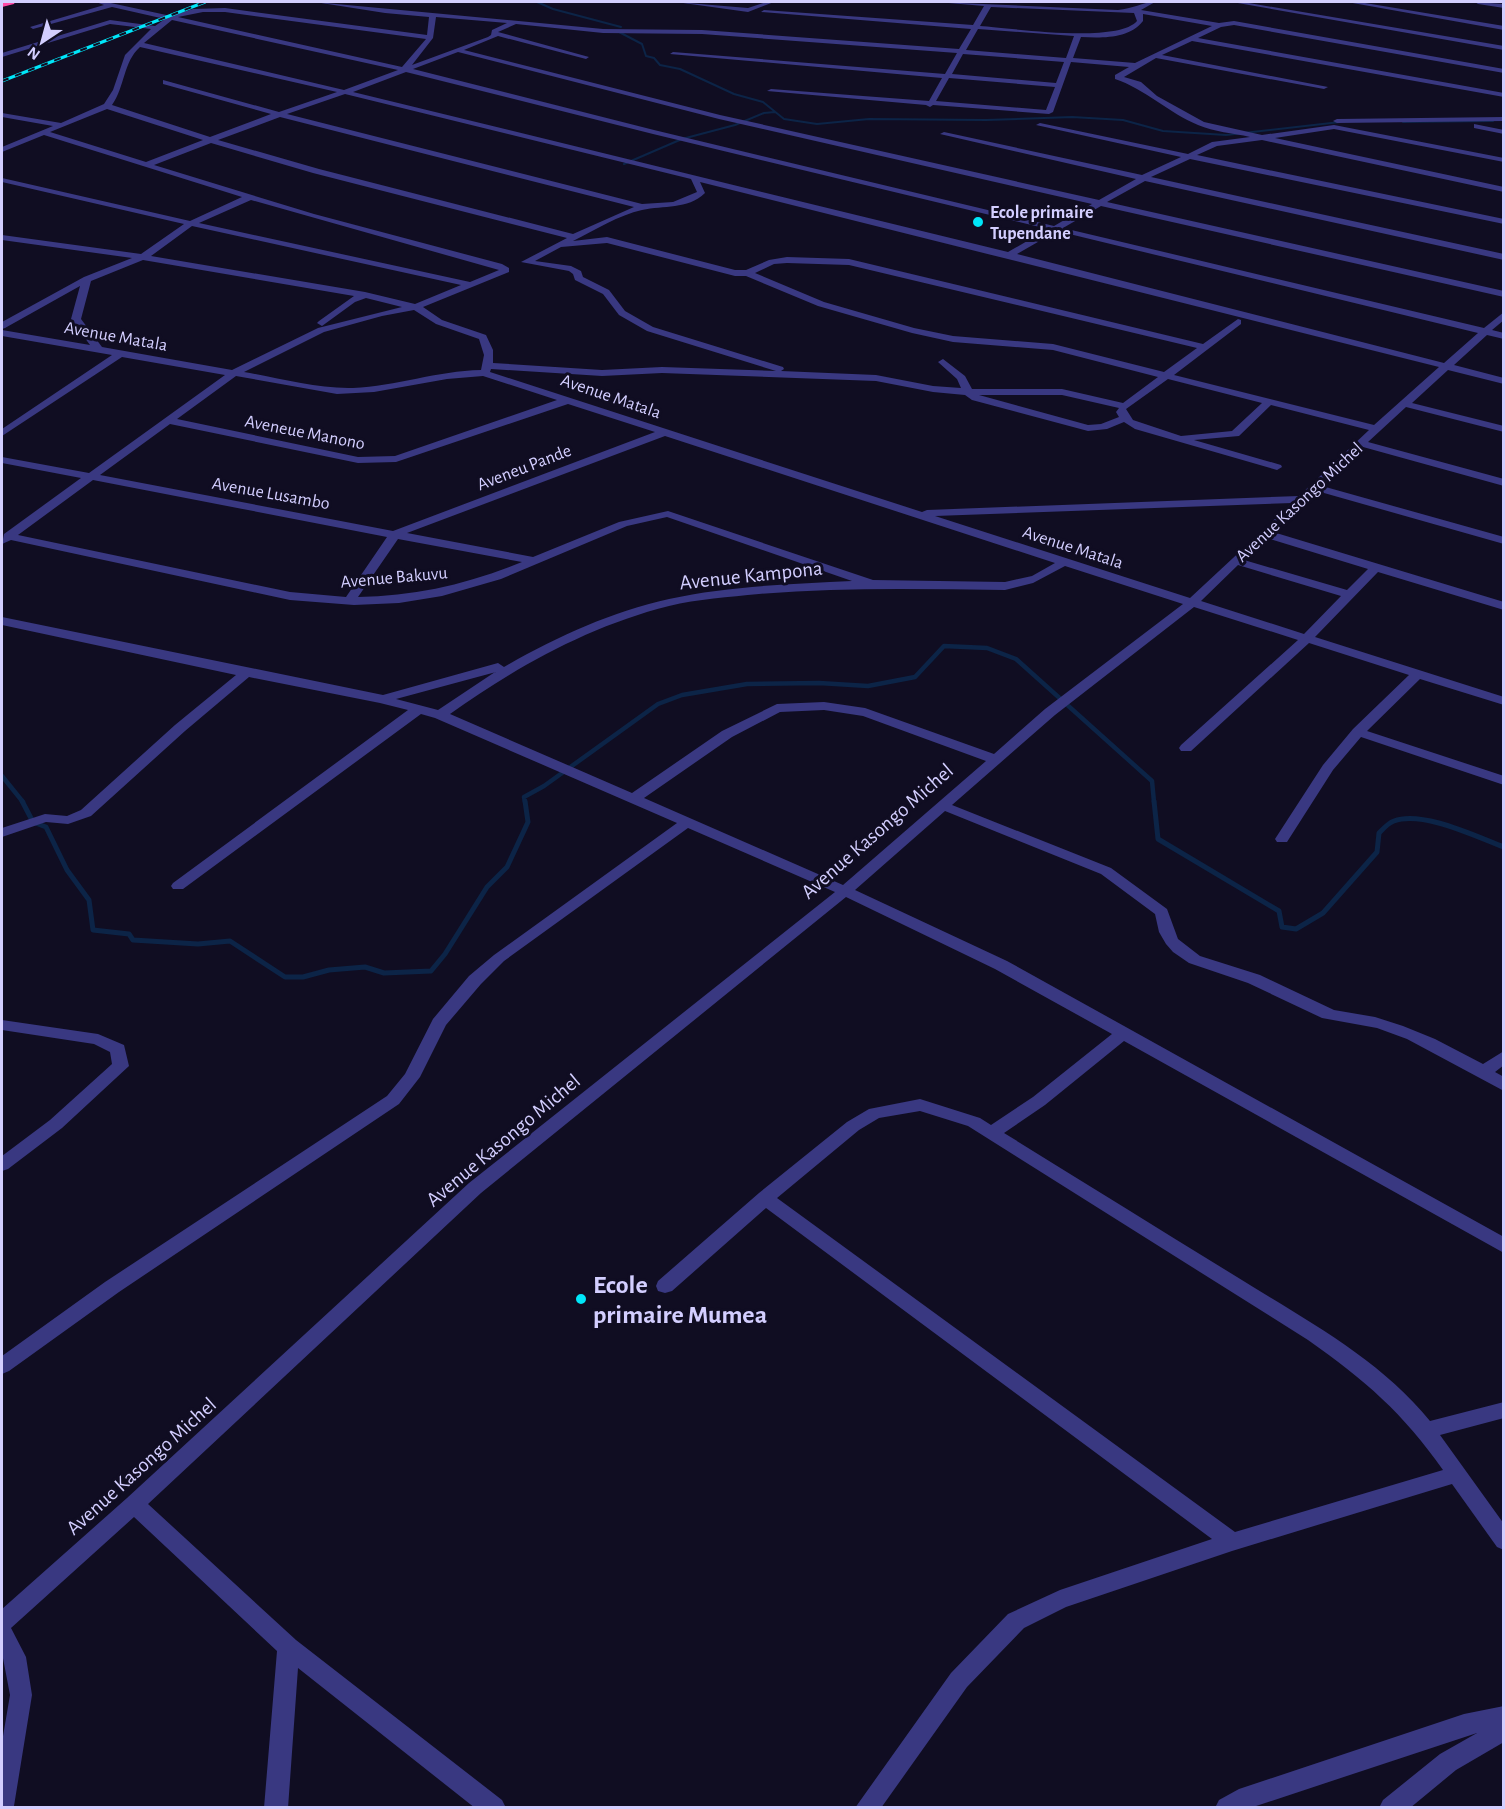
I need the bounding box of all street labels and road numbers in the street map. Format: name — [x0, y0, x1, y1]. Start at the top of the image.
street label: Avenue Matala — [63, 319, 169, 355]
street label: Avenue Matala — [558, 371, 663, 422]
street label: Aveneue Manono — [243, 413, 367, 453]
street label: Avenue Kasongo Michel — [1233, 439, 1367, 566]
street label: Aveneu Pande — [475, 442, 574, 494]
street label: Avenue Lusambo — [210, 475, 331, 513]
street label: Avenue Matala — [1020, 523, 1125, 573]
street label: Avenue Kampona — [679, 558, 824, 593]
street label: Avenue Bakuvu — [340, 564, 448, 592]
street label: Avenue Kasongo Michel — [797, 760, 957, 903]
street label: Avenue Kasongo Michel — [422, 1070, 584, 1211]
street label: Avenue Kasongo Michel — [62, 1394, 220, 1539]

